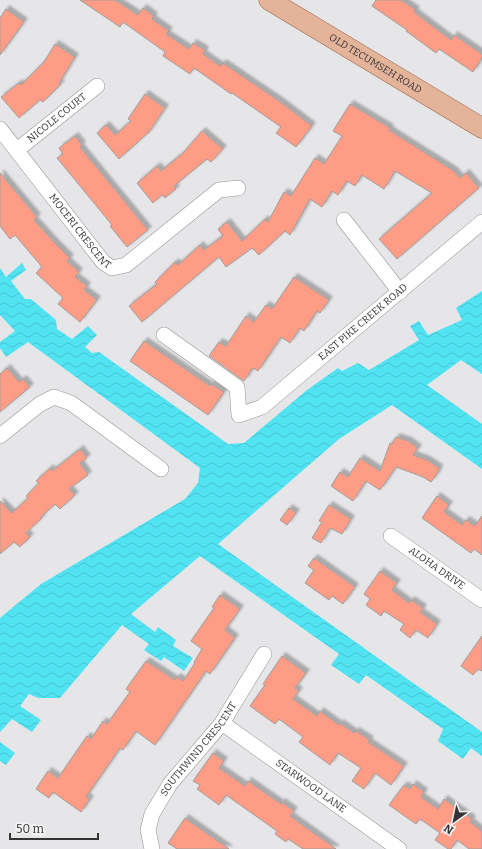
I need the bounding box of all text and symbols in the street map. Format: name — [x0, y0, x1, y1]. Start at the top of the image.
street label: OLD TECUMSEH ROAD — [327, 31, 424, 96]
street label: NICOLE COURT — [25, 91, 89, 145]
street label: MOCERI CRESCENT — [46, 191, 113, 272]
street label: EAST PIKE CREEK ROAD — [316, 281, 410, 363]
street label: ALOHA DRIVE — [406, 544, 467, 592]
street label: SOUTHWIND CRESCENT — [158, 700, 239, 798]
street label: STARWOOD LANE — [273, 757, 348, 815]
north arrow — [434, 801, 474, 841]
scale bar — [10, 815, 98, 841]
text: N — [441, 821, 456, 837]
text: 50 m — [16, 822, 45, 836]

